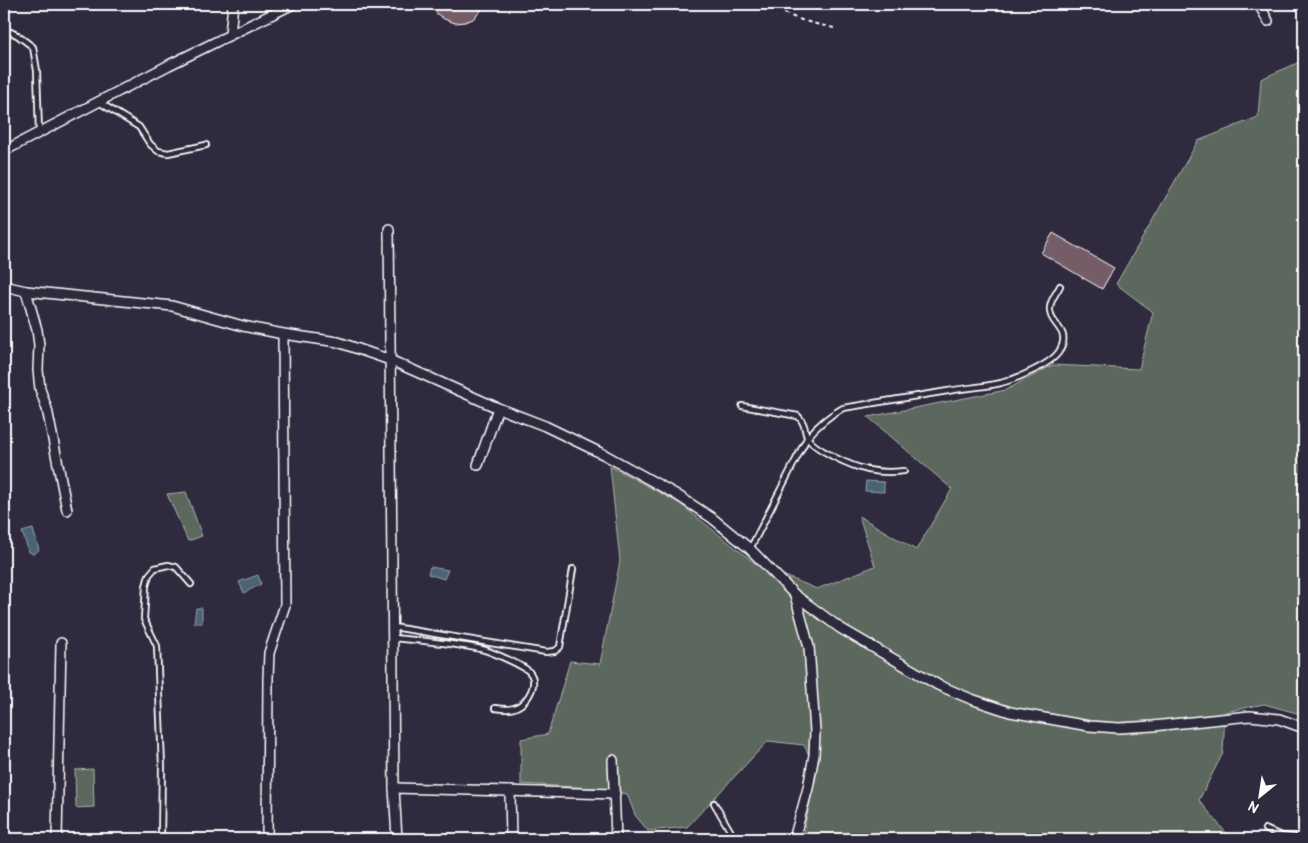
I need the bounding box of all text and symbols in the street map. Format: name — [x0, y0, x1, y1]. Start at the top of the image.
north arrow — [1236, 770, 1286, 820]
text: N — [1245, 797, 1262, 817]

